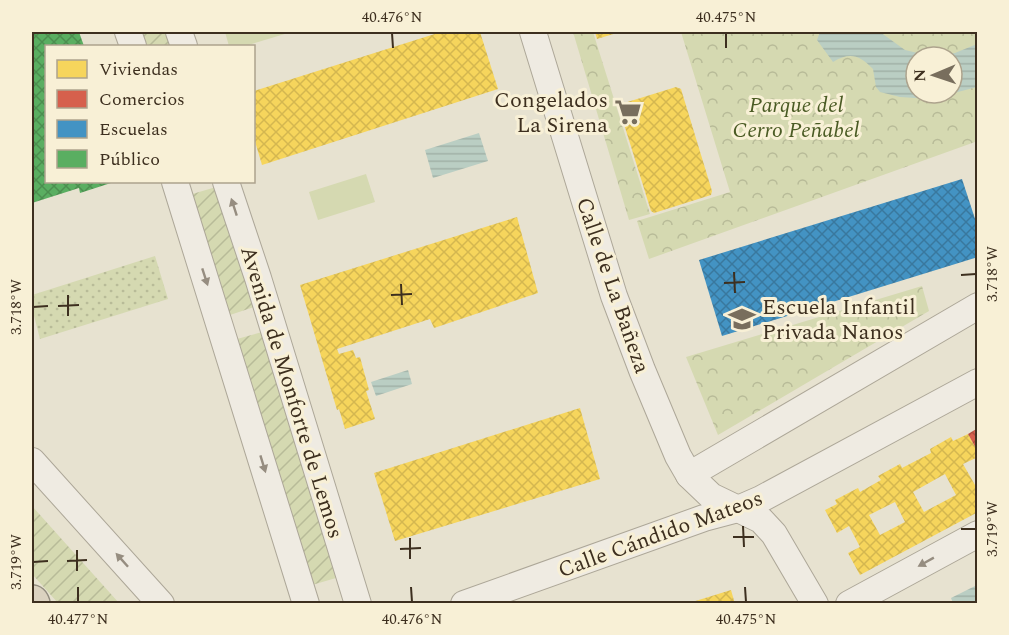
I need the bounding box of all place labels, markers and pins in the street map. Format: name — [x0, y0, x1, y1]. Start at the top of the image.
place label: Congelados La Sirena — [494, 84, 608, 142]
supermarket icon: Congelados La Sirena — [613, 97, 643, 127]
place label: Escuela Infantil Privada Nanos — [762, 291, 916, 349]
school or university icon: Escuela Infantil Privada Nanos — [727, 304, 757, 334]

